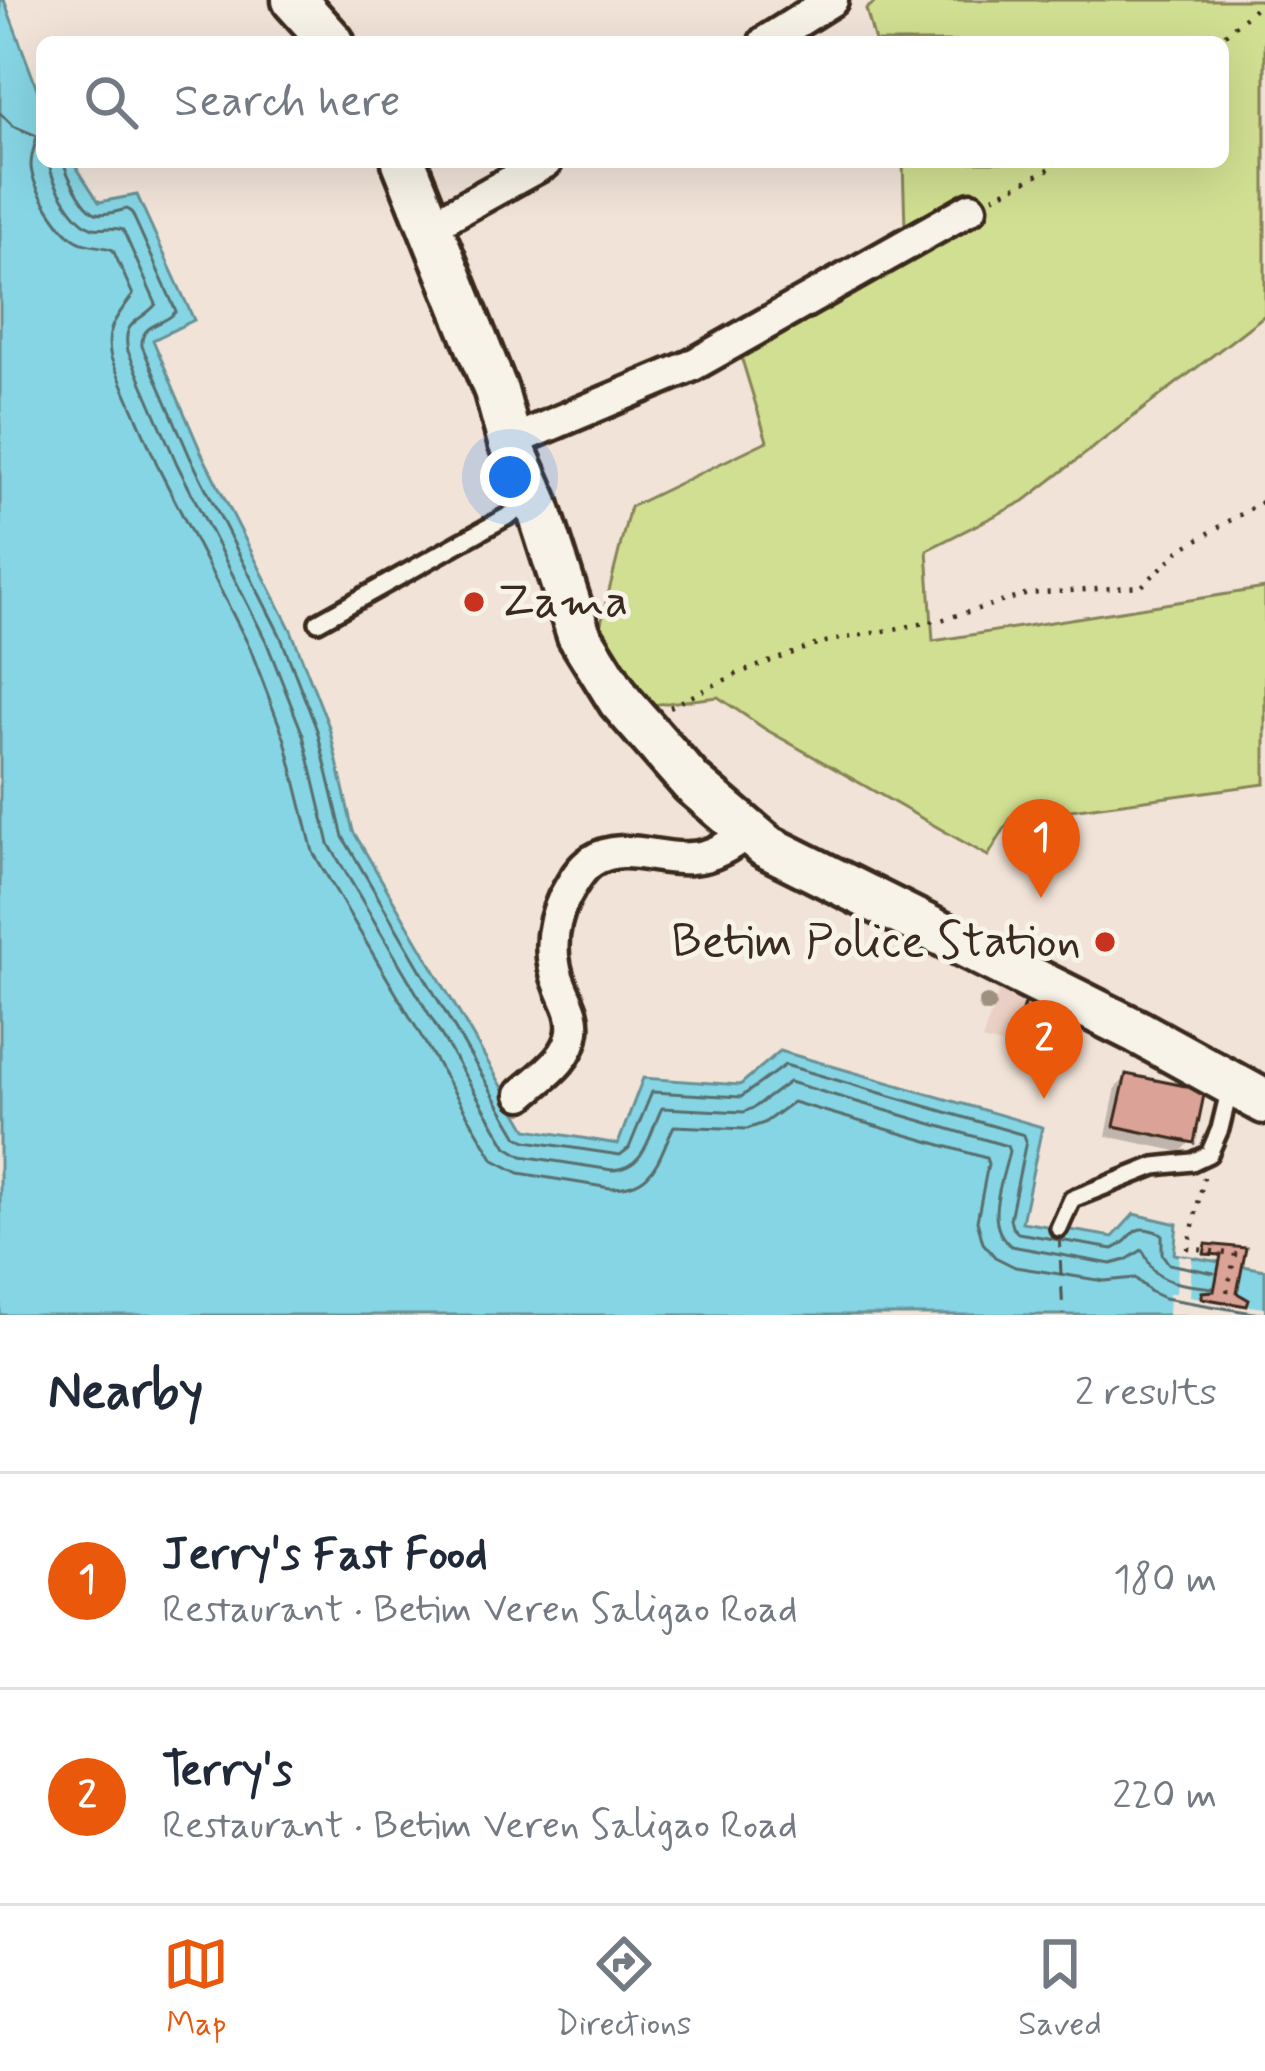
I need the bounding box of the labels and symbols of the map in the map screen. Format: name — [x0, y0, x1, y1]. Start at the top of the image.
your location — [480, 447, 540, 507]
place label: Zama — [498, 571, 628, 634]
marker: Zama — [461, 589, 487, 615]
pin: 1 — [1002, 799, 1080, 898]
place label: Betim Police Station — [671, 911, 1081, 974]
marker: Betim Police Station — [1092, 929, 1118, 955]
pin: 2 — [1005, 1000, 1083, 1099]

